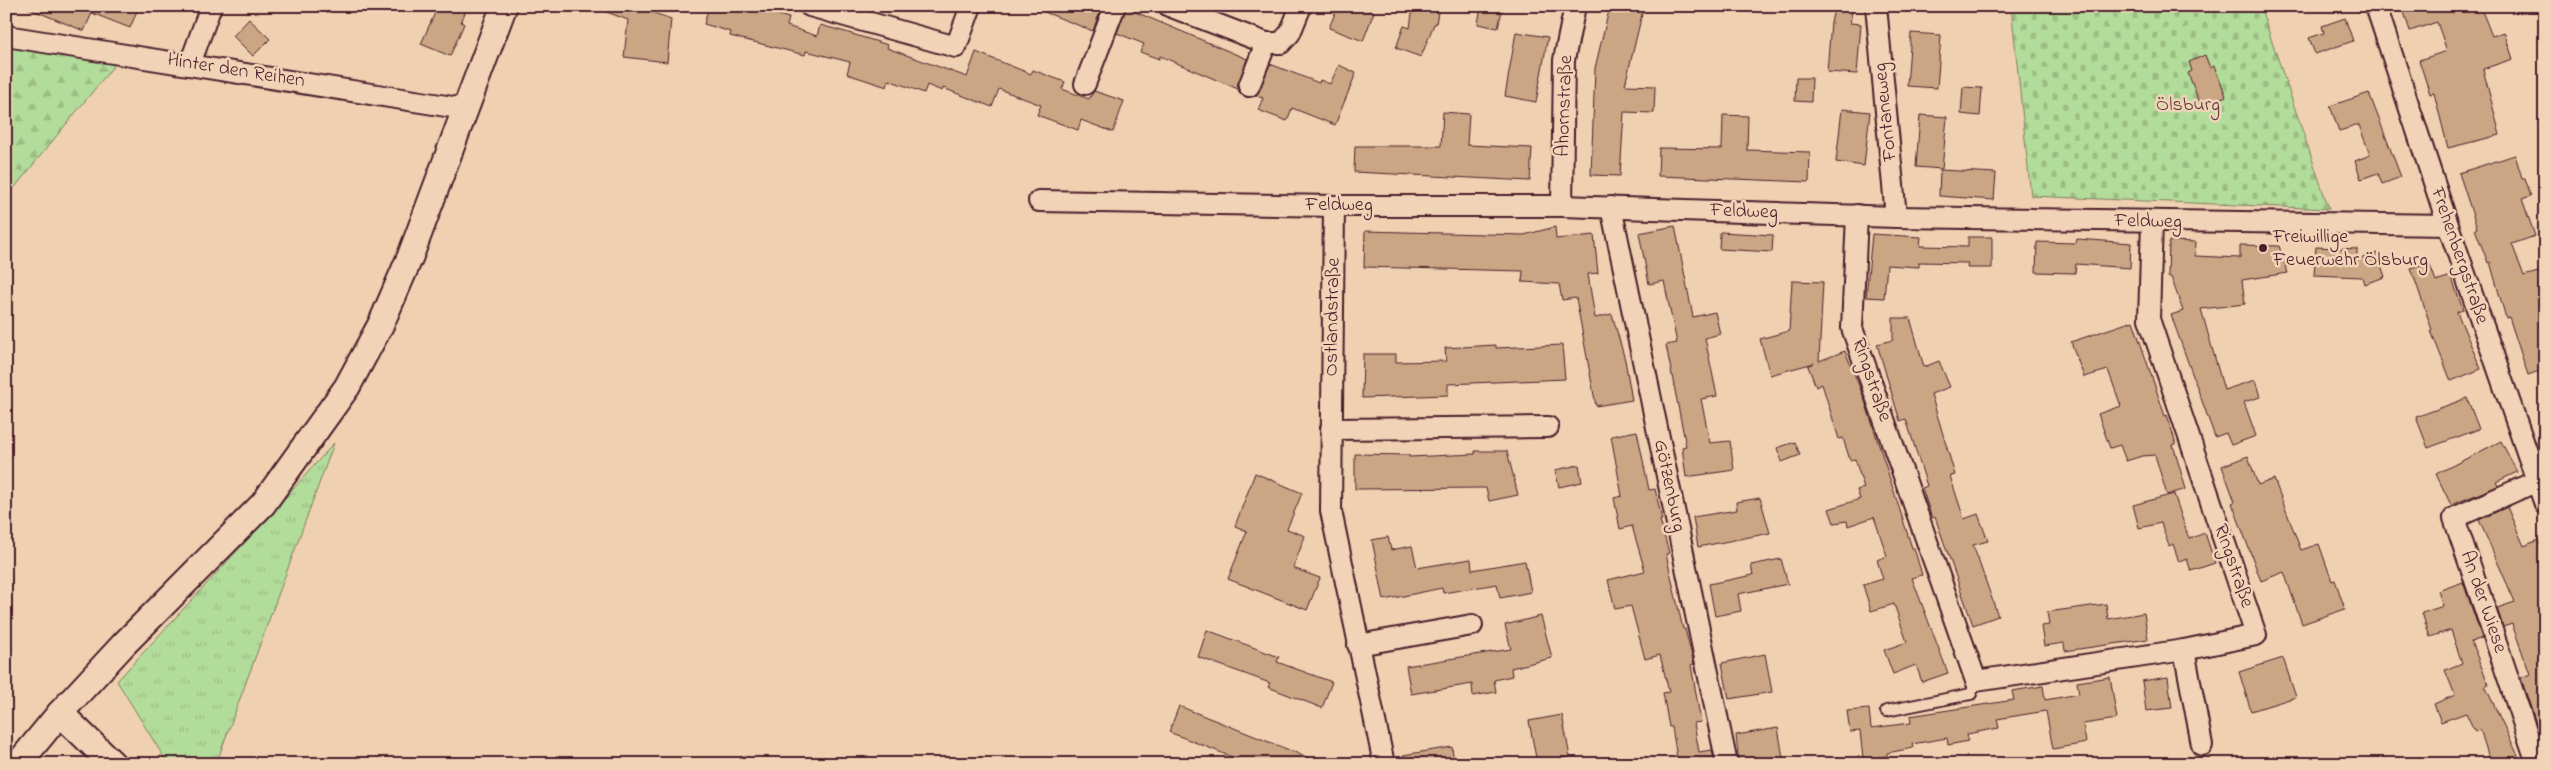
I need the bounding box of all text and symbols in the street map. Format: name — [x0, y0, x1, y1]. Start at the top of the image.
street label: Hinter den Reihen — [165, 46, 307, 96]
street label: Ahornstraße — [1549, 55, 1581, 157]
street label: Fontaneweg — [1866, 61, 1907, 164]
park label: Ölsburg — [2156, 91, 2220, 121]
street label: Frehenbergstraße — [2421, 183, 2496, 329]
street label: Feldweg — [1304, 191, 1373, 221]
street label: Feldweg — [1709, 196, 1778, 229]
street label: Feldweg — [2113, 207, 2182, 238]
place label: Freiwillige Feuerwehr Ölsburg — [2272, 223, 2428, 276]
marker: Freiwillige Feuerwehr Ölsburg — [2257, 242, 2269, 254]
street label: Ostlandstraße — [1317, 257, 1349, 377]
street label: Ringstraße — [1842, 334, 1899, 426]
street label: Götzenburg — [1644, 437, 1693, 535]
street label: Ringstraße — [2204, 520, 2261, 612]
street label: An der Wiese — [2452, 547, 2514, 657]

